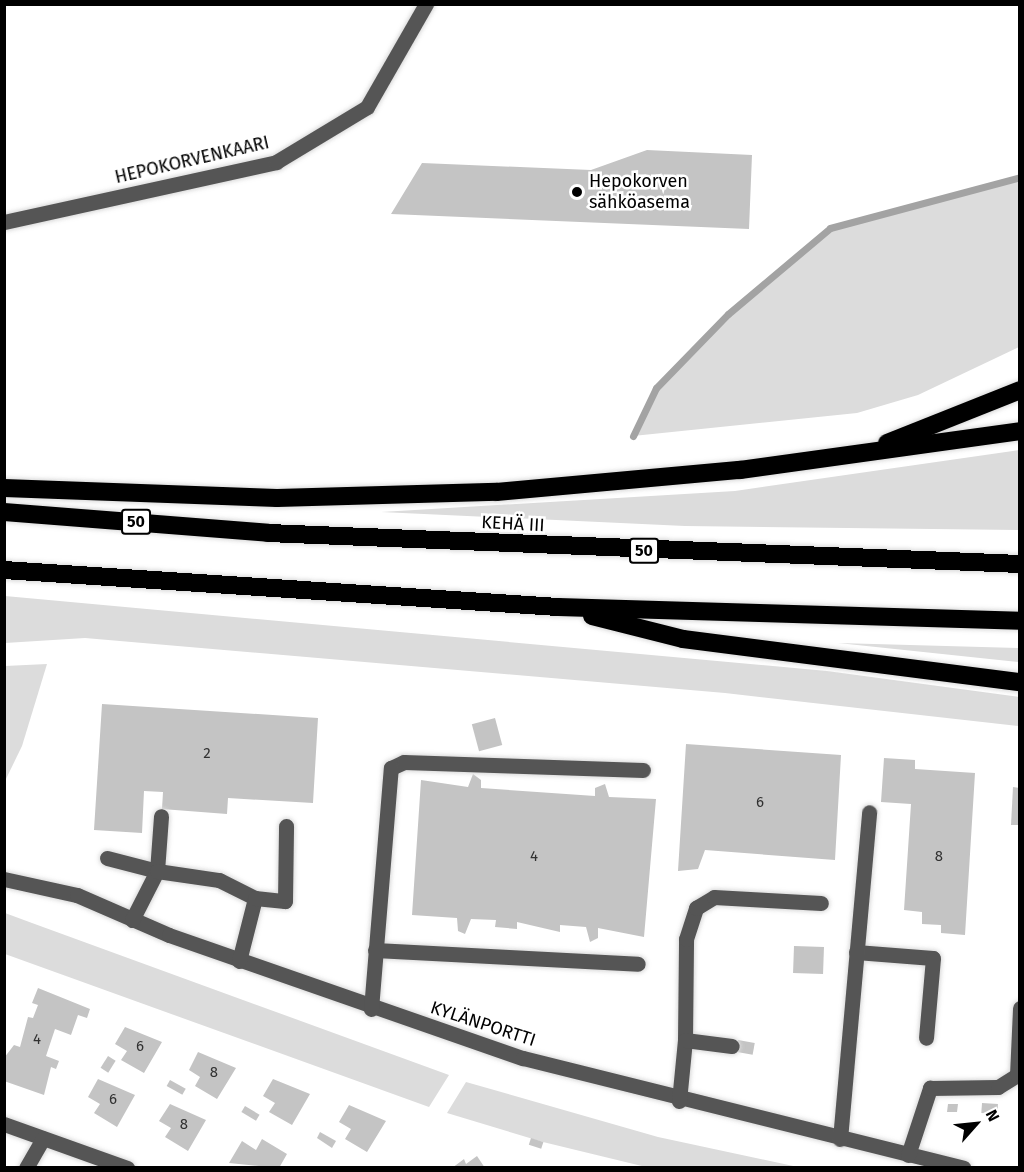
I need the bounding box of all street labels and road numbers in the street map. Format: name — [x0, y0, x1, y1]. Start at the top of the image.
street label: HEPOKORVENKAARI — [113, 132, 271, 188]
road number: 50 — [121, 509, 151, 535]
street label: KEHÄ III — [481, 512, 545, 536]
road number: 50 — [629, 538, 659, 564]
street label: KYLÄNPORTTI — [428, 997, 538, 1051]

